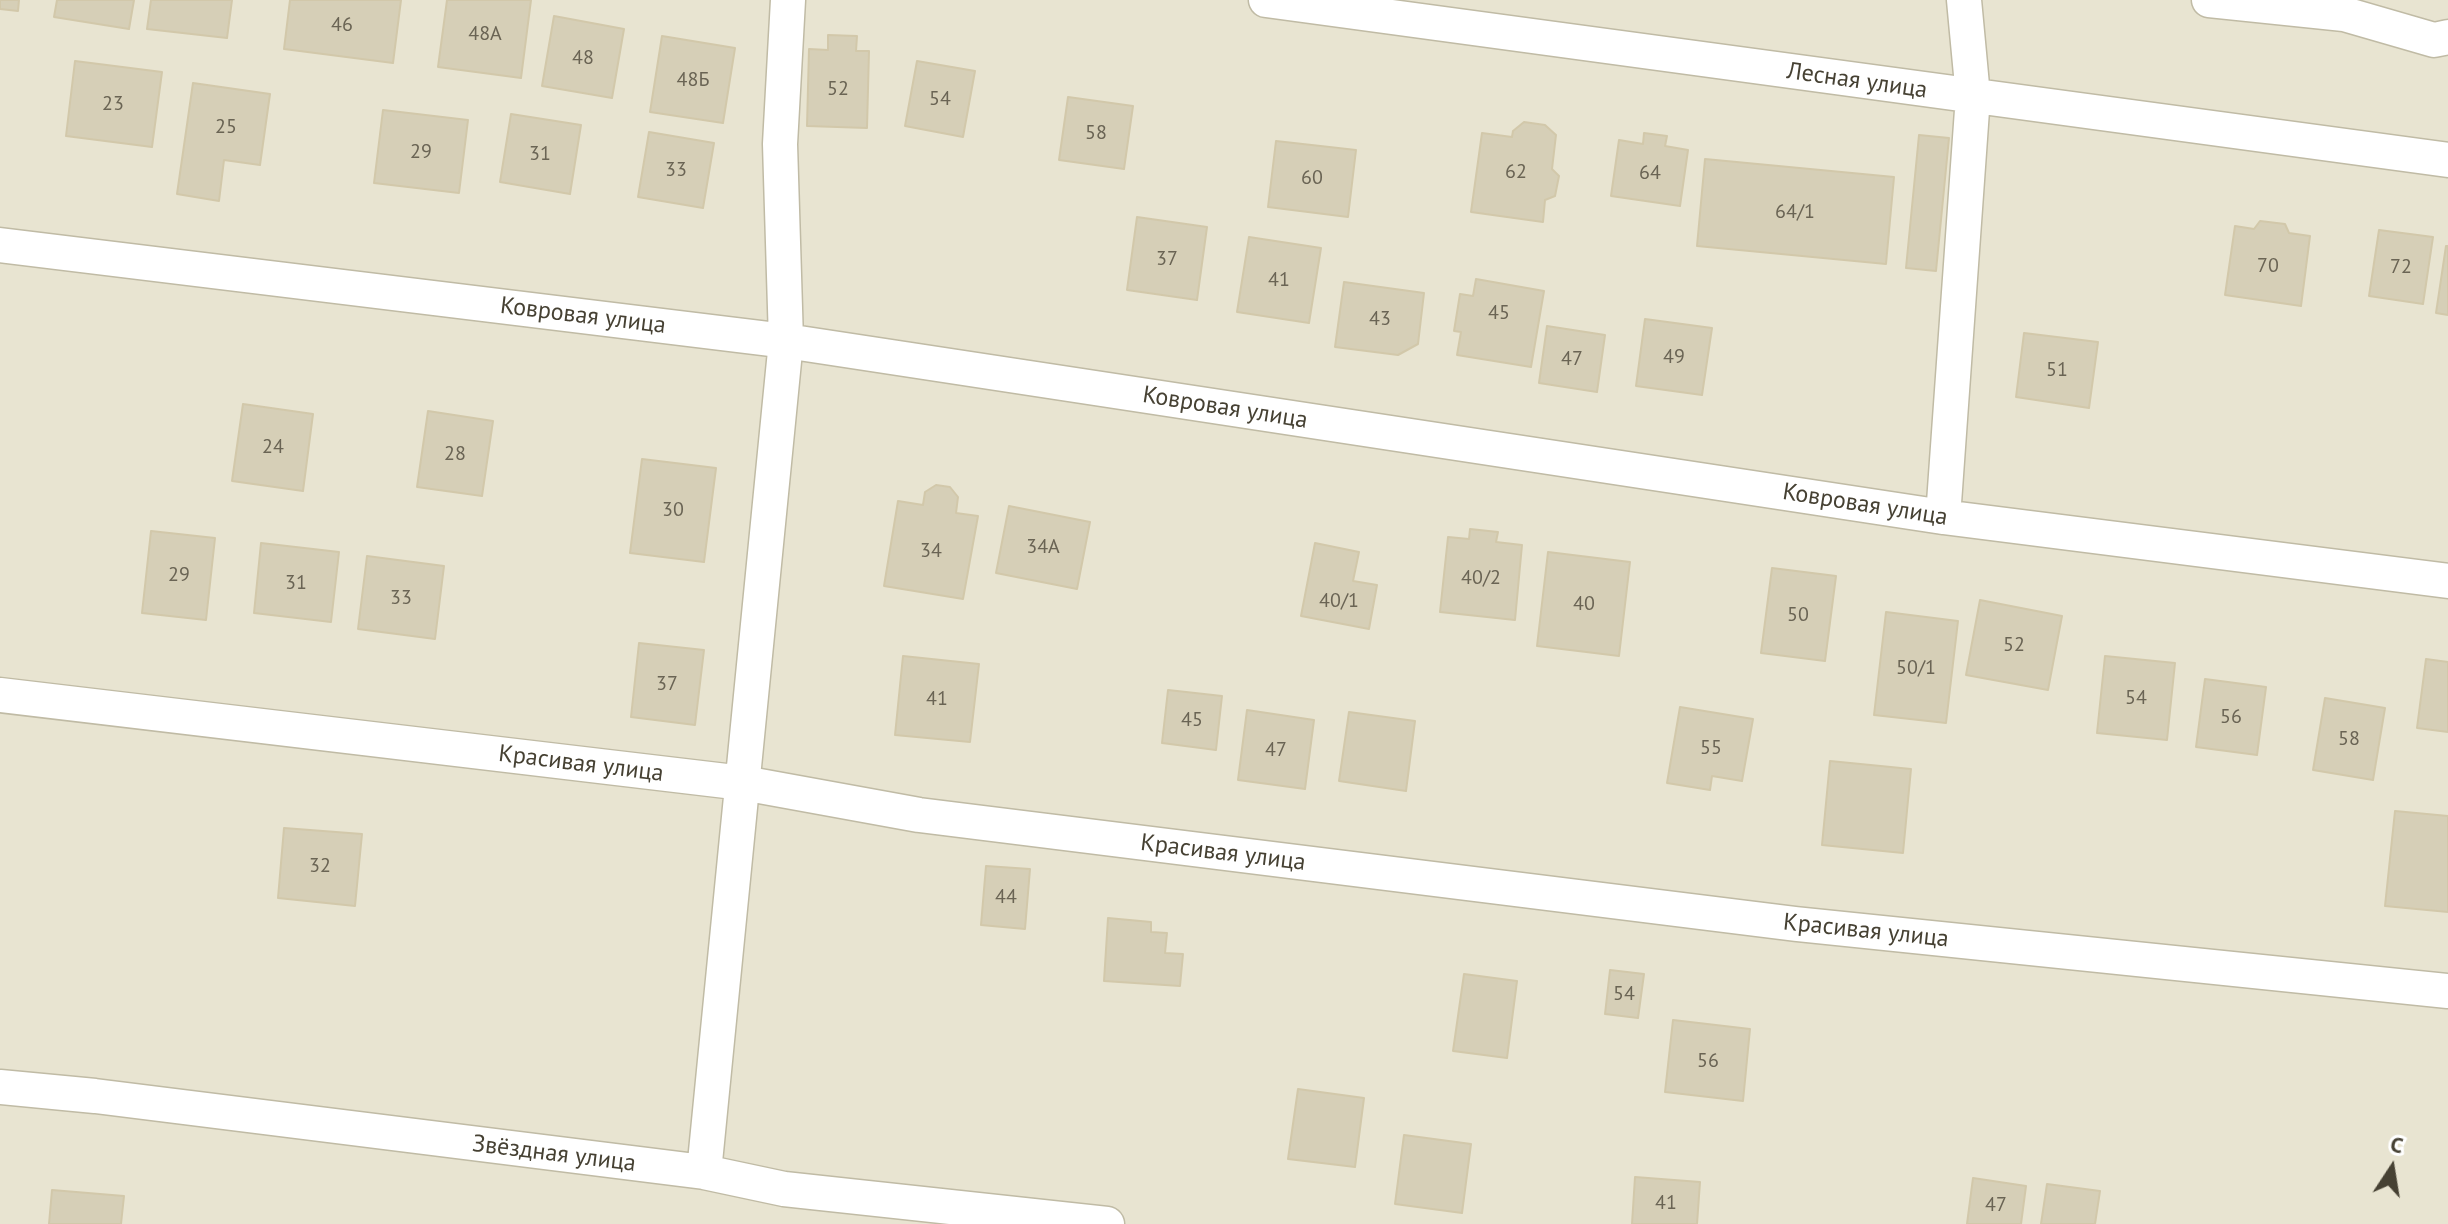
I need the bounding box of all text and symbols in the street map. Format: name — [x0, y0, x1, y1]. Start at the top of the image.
house number: 46 — [331, 13, 353, 37]
house number: 48А — [468, 22, 502, 46]
house number: 48 — [572, 46, 594, 70]
street label: Лесная улица — [1785, 57, 1929, 105]
house number: 48Б — [677, 68, 709, 92]
house number: 52 — [827, 77, 849, 101]
house number: 54 — [929, 87, 951, 111]
house number: 23 — [102, 92, 124, 116]
house number: 25 — [215, 115, 237, 139]
house number: 58 — [1085, 121, 1107, 145]
house number: 29 — [410, 140, 432, 164]
house number: 31 — [529, 142, 551, 166]
house number: 33 — [665, 158, 687, 182]
house number: 62 — [1505, 160, 1527, 184]
house number: 64 — [1639, 161, 1661, 185]
house number: 60 — [1301, 166, 1323, 190]
house number: 64/1 — [1775, 200, 1815, 224]
house number: 37 — [1156, 247, 1178, 271]
house number: 70 — [2257, 254, 2279, 278]
house number: 72 — [2390, 255, 2412, 279]
house number: 41 — [1268, 268, 1290, 292]
street label: Ковровая улица — [499, 292, 667, 340]
house number: 45 — [1488, 301, 1510, 325]
house number: 43 — [1369, 307, 1391, 331]
house number: 49 — [1663, 345, 1685, 369]
house number: 47 — [1561, 347, 1583, 371]
house number: 51 — [2046, 358, 2068, 382]
street label: Ковровая улица — [1141, 381, 1309, 435]
house number: 24 — [262, 435, 284, 459]
house number: 28 — [444, 442, 466, 466]
street label: Ковровая улица — [1781, 478, 1949, 532]
house number: 30 — [662, 498, 684, 522]
house number: 34А — [1026, 535, 1060, 559]
house number: 34 — [920, 539, 942, 563]
house number: 29 — [168, 563, 190, 587]
house number: 40/2 — [1461, 566, 1501, 590]
house number: 31 — [285, 571, 307, 595]
house number: 33 — [390, 586, 412, 610]
house number: 40/1 — [1319, 589, 1359, 613]
house number: 40 — [1573, 592, 1595, 616]
house number: 50 — [1787, 603, 1809, 627]
house number: 52 — [2003, 633, 2025, 657]
house number: 50/1 — [1896, 656, 1936, 680]
house number: 37 — [656, 672, 678, 696]
house number: 54 — [2125, 686, 2147, 710]
house number: 41 — [926, 687, 948, 711]
house number: 56 — [2220, 705, 2242, 729]
house number: 45 — [1181, 708, 1203, 732]
house number: 58 — [2338, 727, 2360, 751]
house number: 55 — [1700, 736, 1722, 760]
house number: 47 — [1265, 738, 1287, 762]
street label: Красивая улица — [497, 740, 665, 788]
street label: Красивая улица — [1139, 829, 1307, 877]
house number: 32 — [309, 854, 331, 878]
house number: 44 — [995, 885, 1017, 909]
street label: Красивая улица — [1782, 908, 1950, 954]
house number: 54 — [1613, 982, 1635, 1006]
house number: 56 — [1697, 1049, 1719, 1073]
north arrow — [2352, 1128, 2432, 1208]
street label: Звёздная улица — [471, 1130, 637, 1178]
text: С — [2388, 1130, 2406, 1159]
house number: 41 — [1655, 1191, 1677, 1215]
house number: 47 — [1985, 1193, 2007, 1217]

